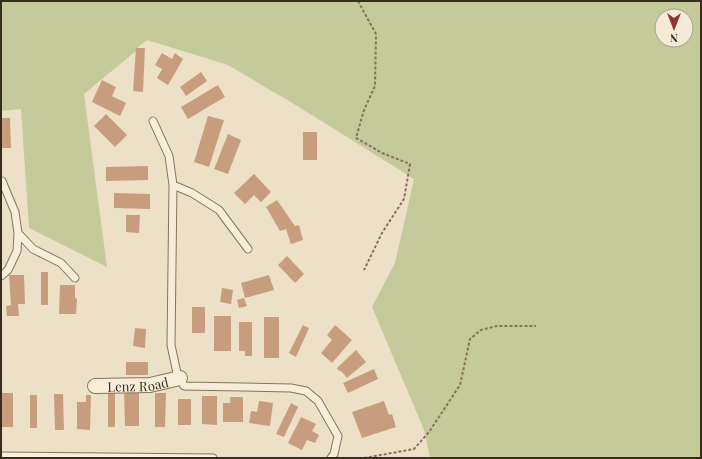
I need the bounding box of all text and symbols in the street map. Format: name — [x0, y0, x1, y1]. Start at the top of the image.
north arrow — [654, 8, 694, 48]
text: N — [670, 31, 678, 46]
street label: Lenz Road — [107, 372, 170, 394]

